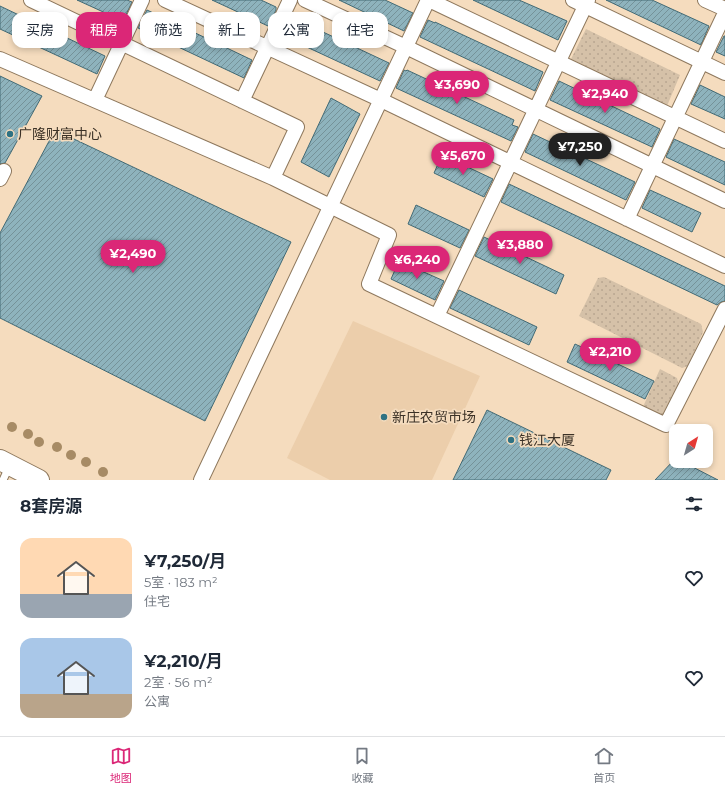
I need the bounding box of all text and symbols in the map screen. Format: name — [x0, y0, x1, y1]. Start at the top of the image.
chip: 买房 — [12, 12, 68, 48]
chip: 租房 — [76, 12, 132, 48]
chip: 筛选 — [140, 12, 196, 48]
chip: 新上 — [204, 12, 260, 48]
chip: 公寓 — [268, 12, 324, 48]
chip: 住宅 — [332, 12, 388, 48]
pin: ¥3,690 — [424, 71, 490, 105]
text: ¥3,690 — [434, 76, 480, 92]
pin: ¥2,940 — [572, 80, 638, 114]
text: ¥2,940 — [582, 85, 628, 101]
place label: 广隆财富中心 — [18, 125, 102, 143]
marker: 广隆财富中心 — [5, 129, 15, 139]
pin: ¥7,250 — [547, 133, 613, 167]
text: ¥7,250 — [557, 138, 603, 154]
pin: ¥5,670 — [430, 142, 496, 176]
text: ¥5,670 — [440, 147, 486, 163]
pin: ¥3,880 — [487, 231, 553, 265]
text: ¥3,880 — [497, 236, 543, 252]
pin: ¥2,490 — [100, 240, 166, 274]
text: ¥2,490 — [110, 245, 156, 261]
pin: ¥6,240 — [384, 246, 450, 280]
text: ¥6,240 — [394, 251, 440, 267]
pin: ¥2,210 — [577, 338, 643, 372]
text: ¥2,210 — [589, 343, 631, 359]
place label: 新庄农贸市场 — [392, 408, 476, 426]
marker: 新庄农贸市场 — [379, 412, 389, 422]
north arrow — [669, 424, 713, 468]
map controls — [669, 424, 713, 468]
place label: 钱江大厦 — [519, 431, 575, 449]
marker: 钱江大厦 — [506, 435, 516, 445]
icon: filters — [683, 493, 705, 515]
text: 8套房源 — [20, 496, 82, 516]
text: ¥7,250/月 — [144, 551, 226, 571]
icon: home — [52, 554, 100, 602]
icon: heart — [683, 567, 705, 589]
text: 5室 · 183 m² — [144, 574, 218, 590]
text: 住宅 — [144, 593, 170, 609]
text: ¥2,210/月 — [144, 651, 223, 671]
icon: home — [52, 654, 100, 702]
icon: heart — [683, 667, 705, 689]
text: 2室 · 56 m² — [144, 674, 213, 690]
text: 公寓 — [144, 693, 170, 709]
tab: 地图 — [110, 745, 132, 785]
tab: 收藏 — [351, 745, 373, 785]
tab: 首页 — [593, 745, 615, 785]

